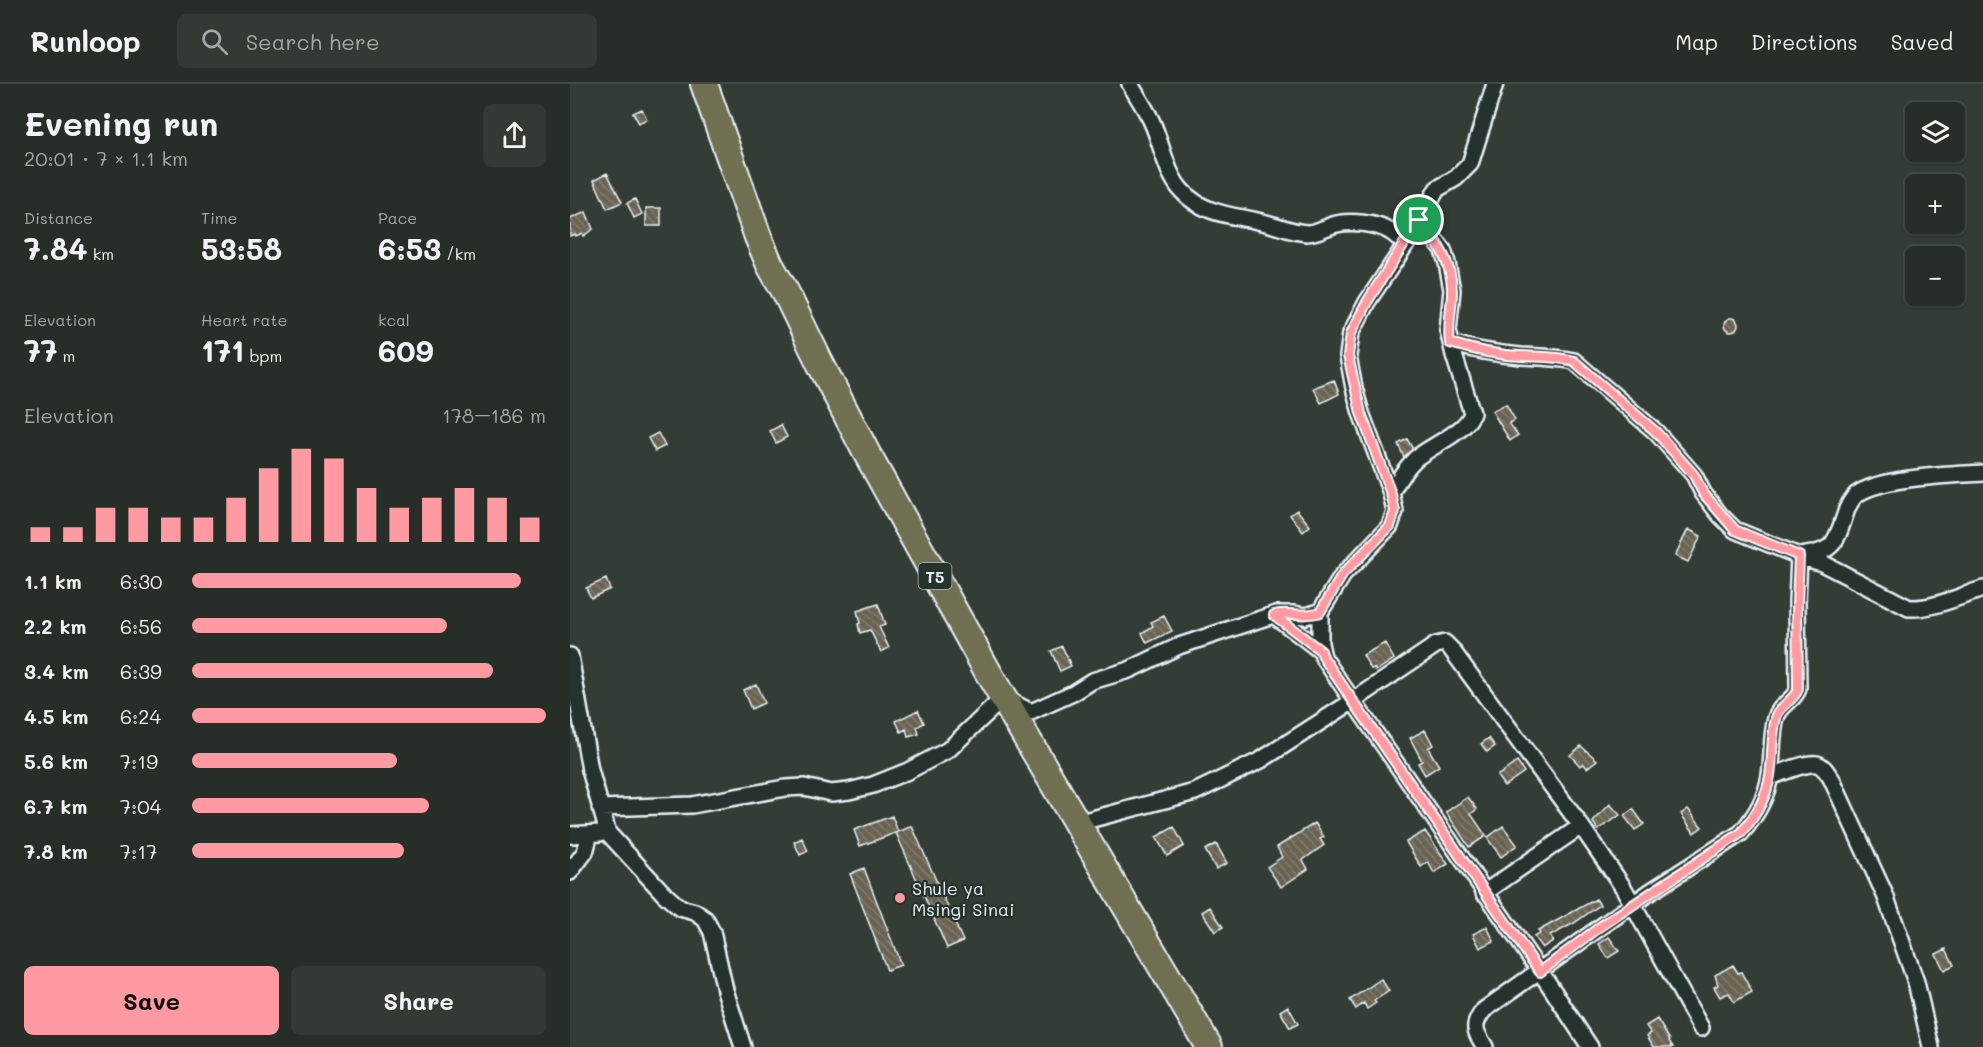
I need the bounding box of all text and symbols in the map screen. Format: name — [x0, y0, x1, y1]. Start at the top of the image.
search box — [177, 14, 597, 68]
text: Runloop — [30, 23, 141, 59]
icon: search — [198, 25, 231, 58]
text: Search here — [246, 27, 380, 56]
text: Map — [1675, 28, 1718, 55]
text: Directions — [1751, 28, 1858, 55]
text: Saved — [1891, 28, 1953, 55]
text: Evening run — [24, 101, 218, 144]
map controls — [1905, 102, 1965, 306]
button: layers — [1905, 102, 1965, 162]
button: share — [483, 104, 546, 167]
text: 20:01 · 7 × 1.1 km — [24, 145, 188, 171]
button: + — [1905, 174, 1965, 234]
pin — [1393, 194, 1444, 245]
icon: arrive — [1402, 203, 1435, 236]
text: Distance — [24, 207, 93, 228]
text: Time — [201, 207, 237, 228]
text: Pace — [378, 207, 417, 228]
text: 7.84 — [24, 228, 88, 268]
text: 53:58 — [201, 228, 282, 268]
text: 6:53 — [378, 228, 441, 268]
text: km — [88, 243, 114, 264]
text: /km — [441, 243, 476, 264]
button: − — [1905, 246, 1965, 306]
text: Elevation — [24, 309, 96, 330]
text: Heart rate — [201, 309, 287, 330]
text: kcal — [378, 309, 410, 330]
text: 77 — [24, 330, 57, 370]
text: 171 — [201, 330, 244, 370]
text: 609 — [378, 330, 433, 370]
text: m — [57, 345, 75, 366]
text: bpm — [244, 345, 282, 366]
text: Elevation — [24, 402, 114, 428]
text: 178–186 m — [442, 402, 546, 428]
road number: T5 — [918, 563, 952, 589]
text: 1.1 km — [24, 568, 82, 594]
text: 6:30 — [120, 568, 162, 594]
text: 2.2 km — [24, 613, 86, 639]
text: 6:56 — [120, 613, 162, 639]
text: 3.4 km — [24, 658, 89, 684]
text: 6:39 — [120, 658, 162, 684]
text: 4.5 km — [24, 703, 88, 729]
text: 6:24 — [120, 703, 161, 729]
text: 5.6 km — [24, 748, 88, 774]
text: 7:19 — [120, 748, 158, 774]
text: 6.7 km — [24, 793, 87, 819]
text: 7:04 — [120, 793, 161, 819]
text: 7.8 km — [24, 838, 88, 864]
text: 7:17 — [120, 838, 157, 864]
place label: Shule ya Msingi Sinai — [912, 876, 1015, 921]
marker: Shule ya Msingi Sinai — [893, 891, 907, 905]
button: Save — [24, 966, 279, 1035]
button: Share — [291, 966, 546, 1035]

